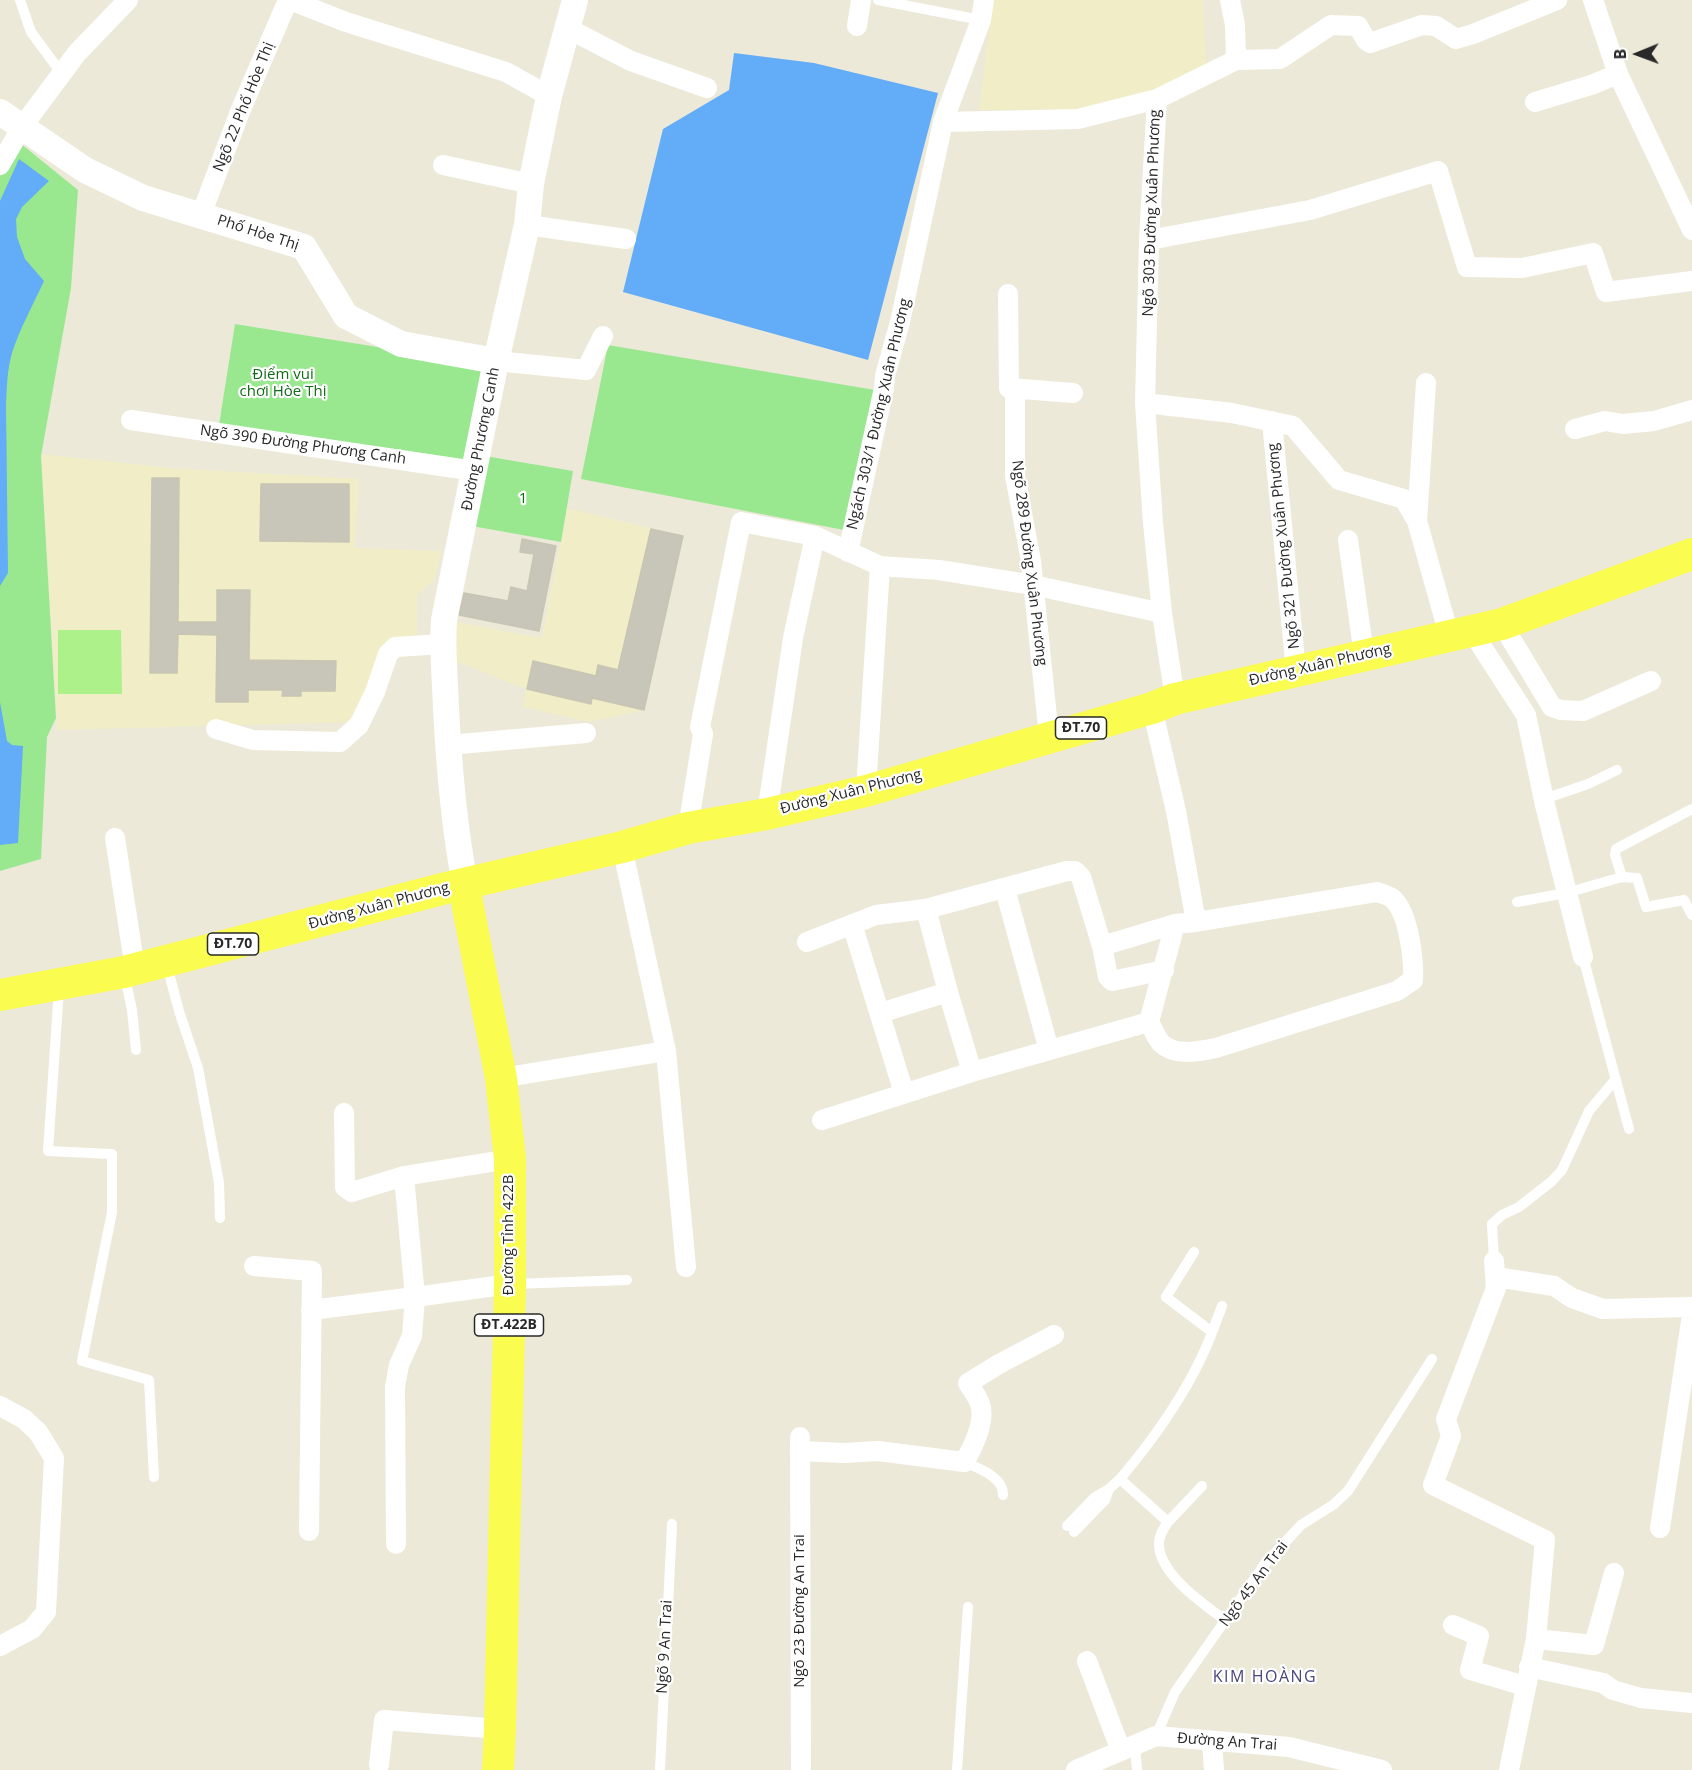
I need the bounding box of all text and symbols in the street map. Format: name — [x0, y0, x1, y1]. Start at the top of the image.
north arrow — [1608, 24, 1668, 84]
street label: Ngõ 22 Phố Hòe Thị — [210, 40, 278, 174]
text: B — [1609, 49, 1631, 60]
street label: Ngõ 303 Đường Xuân Phương — [1139, 109, 1165, 317]
street label: Phố Hòe Thị — [215, 211, 301, 255]
street label: Ngách 303/1 Đường Xuân Phương — [844, 297, 914, 531]
park label: Điểm vui chơi Hòe Thị — [240, 366, 326, 401]
street label: Đường Phương Canh — [458, 366, 504, 512]
street label: Ngõ 390 Đường Phương Canh — [199, 422, 407, 468]
street label: Ngõ 321 Đường Xuân Phương — [1264, 442, 1304, 650]
street label: Ngõ 289 Đường Xuân Phương — [1007, 459, 1051, 667]
park label: 1 — [519, 490, 527, 508]
street label: Đường Xuân Phương — [1247, 640, 1393, 690]
road number: ĐT.70 — [1056, 717, 1106, 739]
street label: Đường Xuân Phương — [778, 766, 924, 818]
street label: Đường Xuân Phương — [307, 879, 451, 933]
road number: ĐT.70 — [208, 933, 258, 955]
street label: Đường Tỉnh 422B — [500, 1175, 518, 1295]
road number: ĐT.422B — [474, 1314, 544, 1336]
street label: Ngõ 23 Đường An Trai — [791, 1534, 809, 1688]
street label: Ngõ 45 An Trai — [1216, 1538, 1292, 1630]
street label: Ngõ 9 An Trai — [654, 1600, 676, 1694]
district label: KIM HOÀNG — [1213, 1667, 1317, 1687]
street label: Đường An Trai — [1176, 1730, 1278, 1754]

